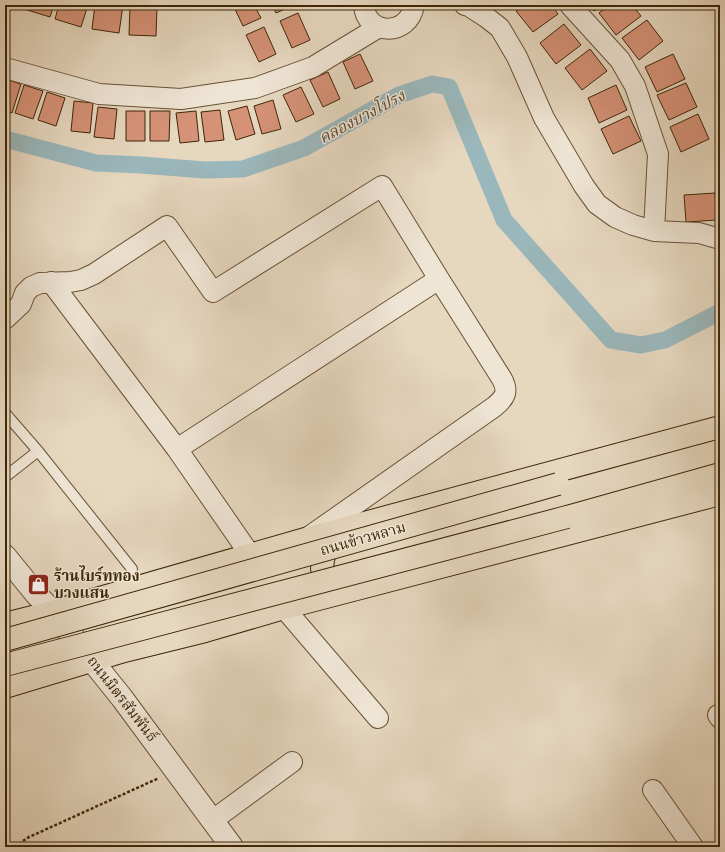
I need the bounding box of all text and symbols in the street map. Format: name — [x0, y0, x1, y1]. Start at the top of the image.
water label: คลองบางโปรง — [314, 84, 410, 148]
street label: ถนนข้าวหลาม — [318, 518, 408, 560]
place label: ร้านไบร์ททอง บางแสน — [54, 565, 140, 603]
shop icon: ร้านไบร์ททอง บางแสน — [26, 572, 52, 598]
street label: ถนนมิตรสัมพันธ์ — [82, 652, 163, 746]

